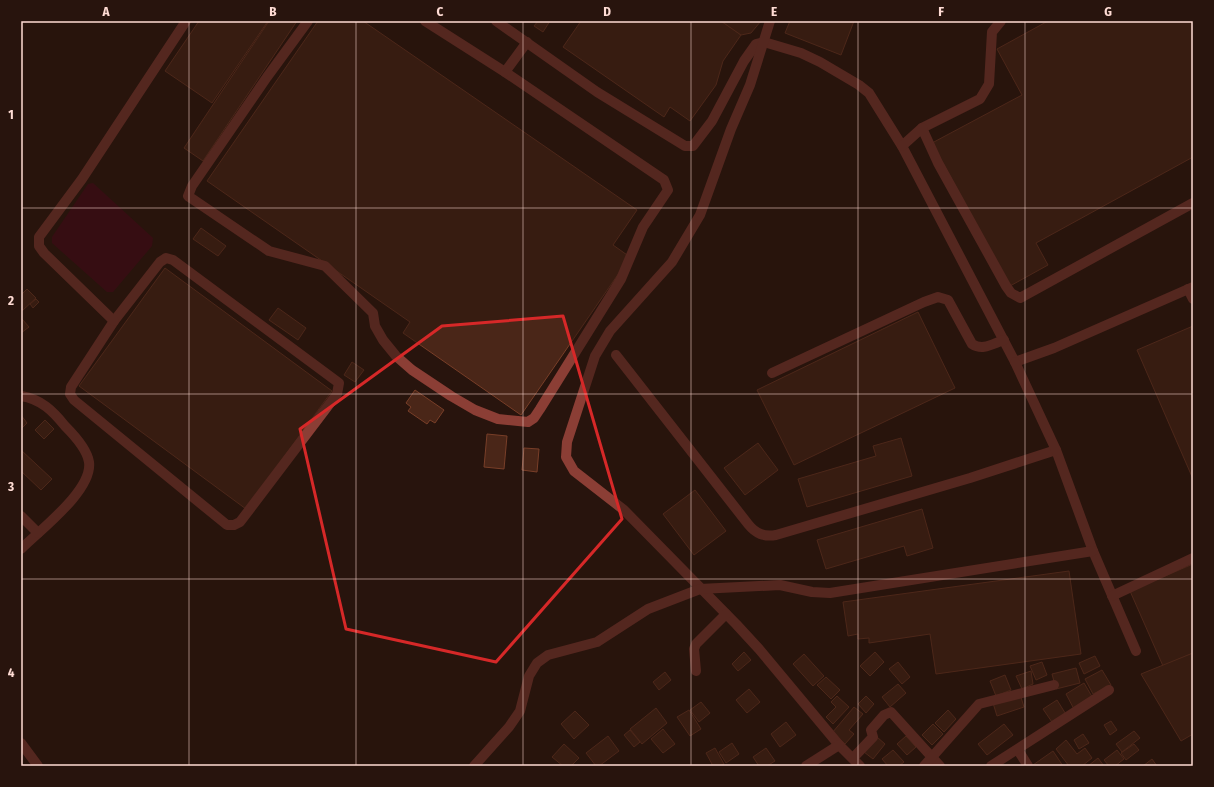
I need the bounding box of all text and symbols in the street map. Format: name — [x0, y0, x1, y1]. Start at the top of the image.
text: A — [101, 4, 110, 19]
text: B — [269, 4, 277, 19]
text: C — [437, 4, 444, 19]
text: D — [603, 4, 611, 19]
text: E — [771, 4, 777, 19]
text: F — [938, 4, 944, 19]
text: G — [1104, 4, 1112, 19]
text: 1 — [8, 107, 14, 122]
text: 2 — [7, 293, 14, 308]
text: 3 — [7, 479, 14, 494]
text: 4 — [8, 665, 15, 680]

